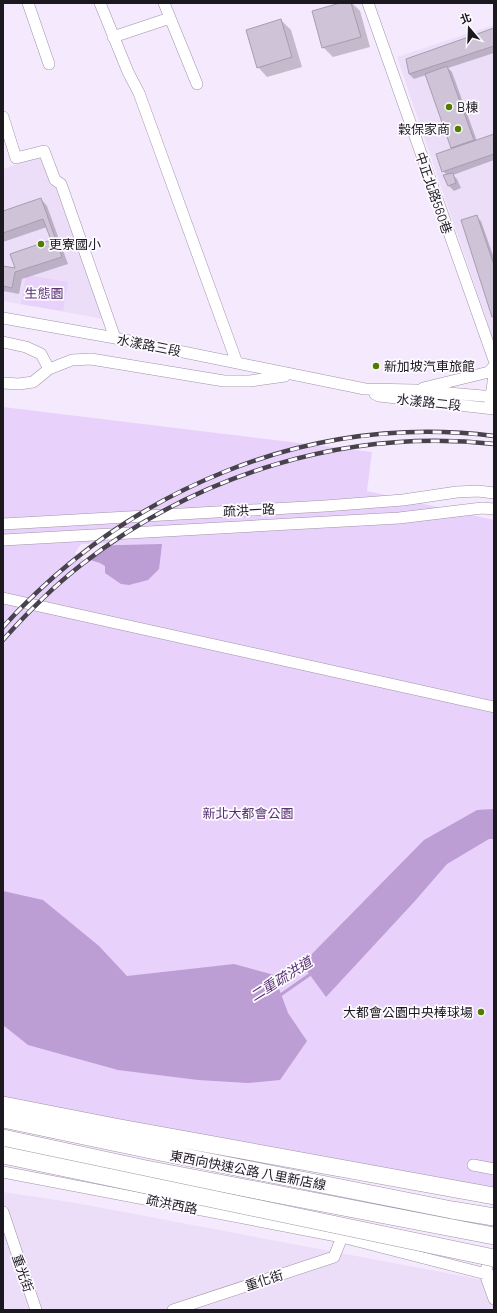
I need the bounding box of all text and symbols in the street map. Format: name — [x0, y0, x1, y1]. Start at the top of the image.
north arrow — [449, 8, 489, 48]
text: 北 — [458, 10, 473, 26]
place label: B棟 — [457, 99, 478, 115]
marker: B棟 — [444, 102, 454, 112]
place label: 穀保家商 — [398, 121, 450, 137]
marker: 穀保家商 — [453, 124, 463, 134]
street label: 中正北路560巷 — [412, 150, 456, 236]
place label: 更寮國小 — [49, 236, 101, 252]
marker: 更寮國小 — [36, 239, 46, 249]
park label: 生態園 — [24, 285, 64, 301]
street label: 水漾路三段 — [116, 331, 182, 359]
place label: 新加坡汽車旅館 — [384, 358, 475, 374]
marker: 新加坡汽車旅館 — [371, 361, 381, 371]
street label: 水漾路二段 — [396, 391, 462, 413]
street label: 疏洪一路 — [223, 501, 275, 519]
park label: 新北大都會公園 — [202, 805, 294, 821]
water label: 二重疏洪道 — [247, 952, 317, 1004]
place label: 大都會公園中央棒球場 — [343, 1004, 473, 1020]
marker: 大都會公園中央棒球場 — [476, 1007, 486, 1017]
street label: 東西向快速公路 八里新店線 — [169, 1147, 327, 1193]
street label: 疏洪西路 — [145, 1191, 199, 1217]
street label: 重光街 — [9, 1252, 37, 1294]
street label: 重化街 — [243, 1266, 285, 1294]

